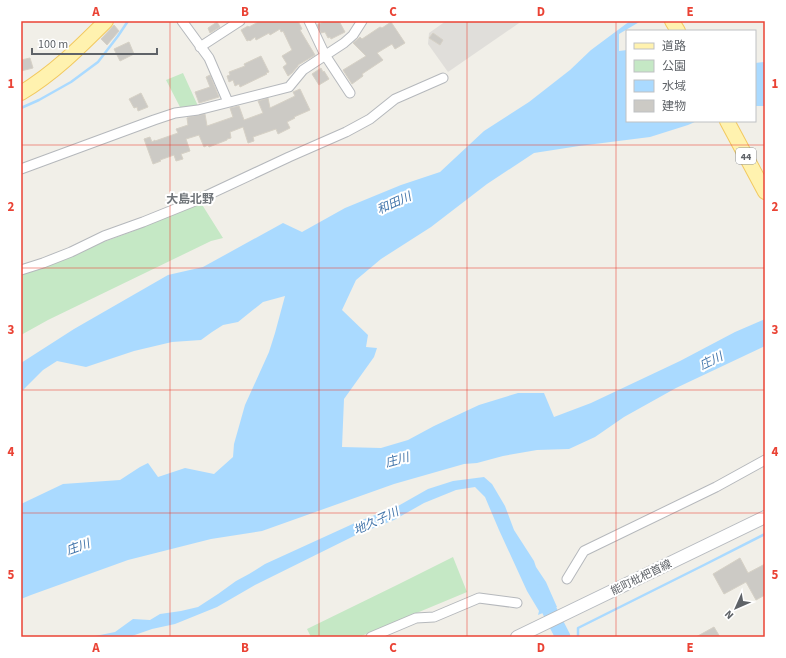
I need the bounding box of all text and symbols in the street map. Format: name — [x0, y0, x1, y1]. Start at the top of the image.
text: A — [91, 3, 100, 21]
text: B — [241, 3, 249, 21]
text: C — [389, 3, 397, 21]
text: D — [537, 3, 545, 21]
text: E — [686, 3, 694, 21]
scale bar — [32, 30, 157, 56]
legend — [626, 30, 756, 122]
text: 100 m — [38, 36, 68, 53]
text: 道路 — [662, 38, 686, 55]
text: 公園 — [662, 58, 686, 75]
text: 1 — [8, 75, 15, 93]
text: 1 — [772, 75, 779, 93]
text: 水域 — [662, 78, 686, 95]
text: 建物 — [662, 98, 686, 115]
road number: 44 — [736, 148, 756, 164]
water label: 和田川 — [374, 188, 416, 219]
district label: 大島北野 — [166, 191, 214, 208]
text: 2 — [8, 198, 15, 216]
text: 2 — [772, 198, 779, 216]
text: 3 — [8, 321, 15, 339]
text: 3 — [772, 321, 779, 339]
water label: 庄川 — [697, 348, 728, 374]
text: 4 — [8, 443, 15, 461]
text: 4 — [772, 443, 779, 461]
water label: 庄川 — [383, 449, 413, 472]
water label: 地久子川 — [351, 503, 403, 539]
water label: 庄川 — [64, 535, 94, 560]
street label: 能町枇杷首線 — [608, 556, 674, 599]
text: 5 — [8, 566, 15, 584]
text: 5 — [772, 566, 779, 584]
north arrow — [716, 588, 756, 628]
text: N — [721, 607, 737, 623]
text: A — [91, 639, 100, 657]
text: B — [241, 639, 249, 657]
text: C — [389, 639, 397, 657]
text: D — [537, 639, 545, 657]
text: E — [686, 639, 694, 657]

